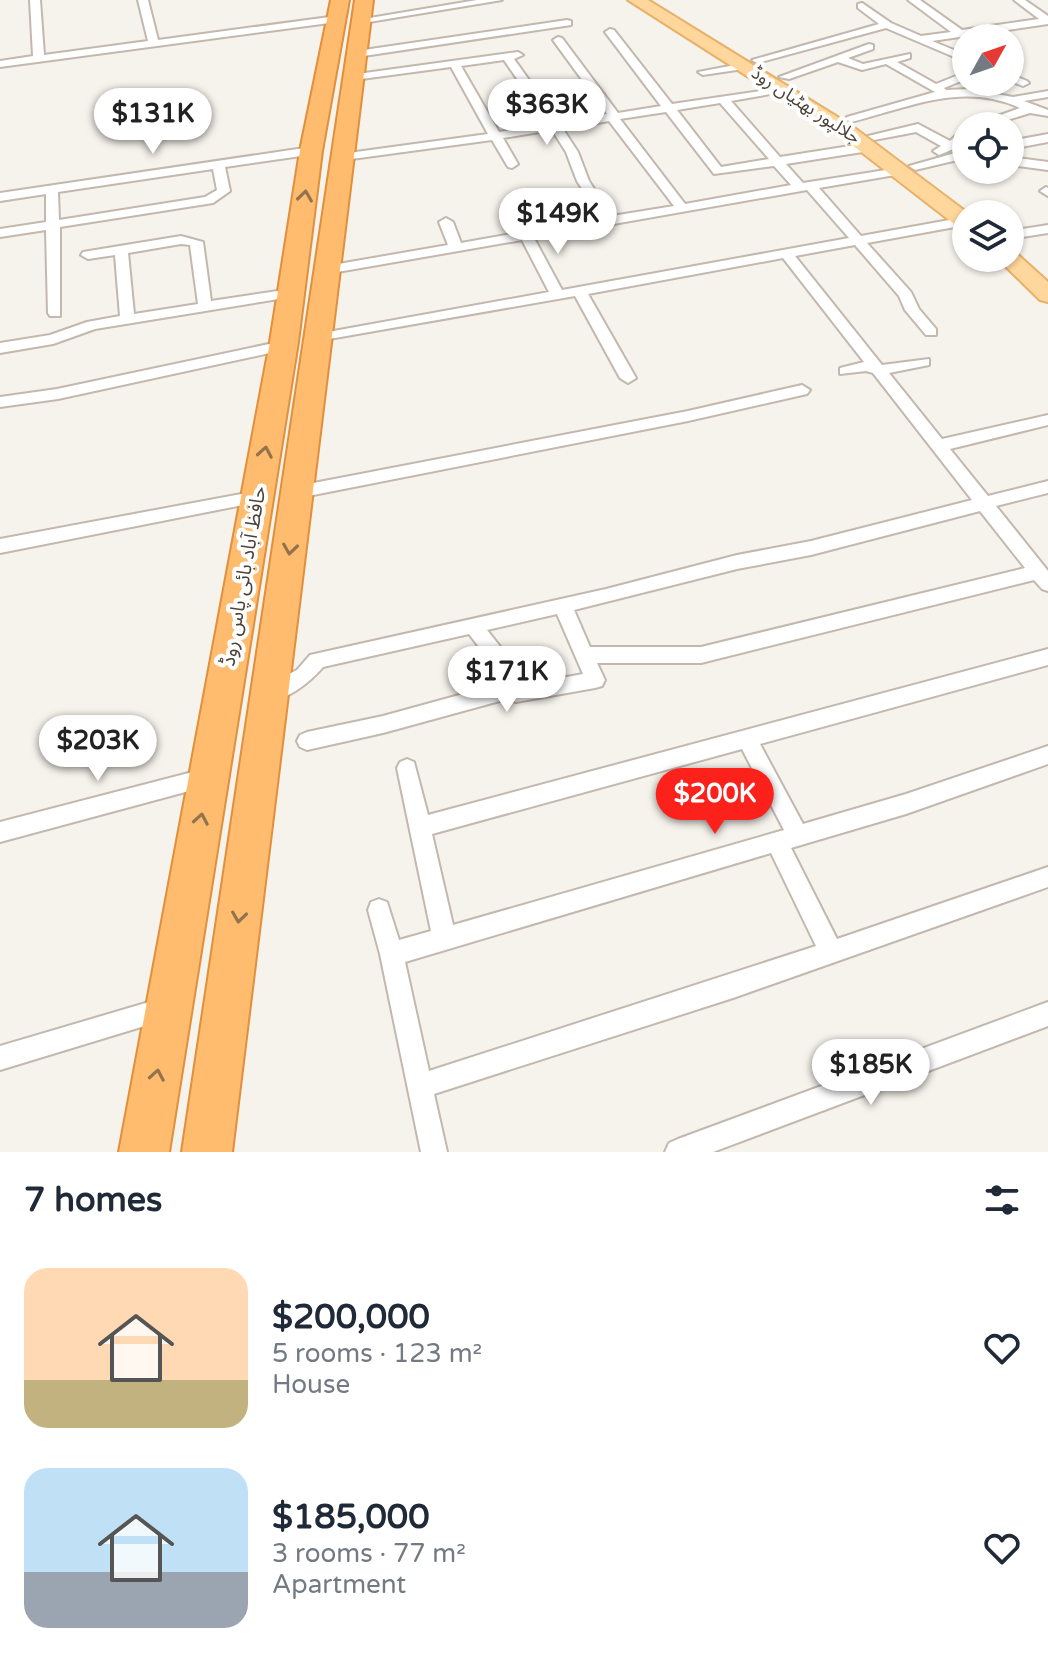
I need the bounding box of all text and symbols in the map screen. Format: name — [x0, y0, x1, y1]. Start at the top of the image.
north arrow — [952, 24, 1024, 96]
map controls — [952, 24, 1024, 272]
street label: جلالپور بھٹیاں روڈ — [747, 62, 865, 149]
pin: $363K — [491, 79, 603, 147]
pin: $131K — [97, 88, 209, 156]
text: $363K — [506, 89, 588, 120]
text: $131K — [112, 98, 194, 129]
button: locate — [952, 112, 1024, 184]
pin: $149K — [502, 188, 614, 256]
one-way arrow — [296, 189, 313, 202]
text: $149K — [517, 198, 599, 229]
button: layers — [952, 200, 1024, 272]
one-way arrow — [255, 446, 272, 459]
street label: حافظ آباد بائی پاس روڈ — [216, 484, 272, 668]
one-way arrow — [282, 542, 299, 556]
pin: $171K — [451, 646, 563, 714]
text: $171K — [466, 656, 548, 687]
pin: $203K — [42, 715, 154, 783]
text: $203K — [57, 725, 139, 756]
pin: $200K — [659, 768, 771, 836]
text: $200K — [674, 778, 756, 809]
one-way arrow — [192, 812, 209, 826]
one-way arrow — [231, 911, 248, 924]
pin: $185K — [815, 1039, 927, 1107]
text: $185K — [830, 1049, 912, 1080]
one-way arrow — [148, 1068, 165, 1082]
icon: filters — [980, 1178, 1024, 1222]
text: 7 homes — [24, 1180, 162, 1221]
text: $200,000 — [272, 1297, 430, 1338]
icon: home — [88, 1300, 184, 1396]
icon: heart — [980, 1326, 1024, 1370]
text: 5 rooms · 123 m² — [272, 1338, 482, 1369]
text: House — [272, 1369, 350, 1400]
text: $185,000 — [272, 1497, 430, 1538]
icon: home — [88, 1500, 184, 1596]
icon: heart — [980, 1526, 1024, 1570]
text: 3 rooms · 77 m² — [272, 1538, 466, 1569]
text: Apartment — [272, 1569, 406, 1600]

